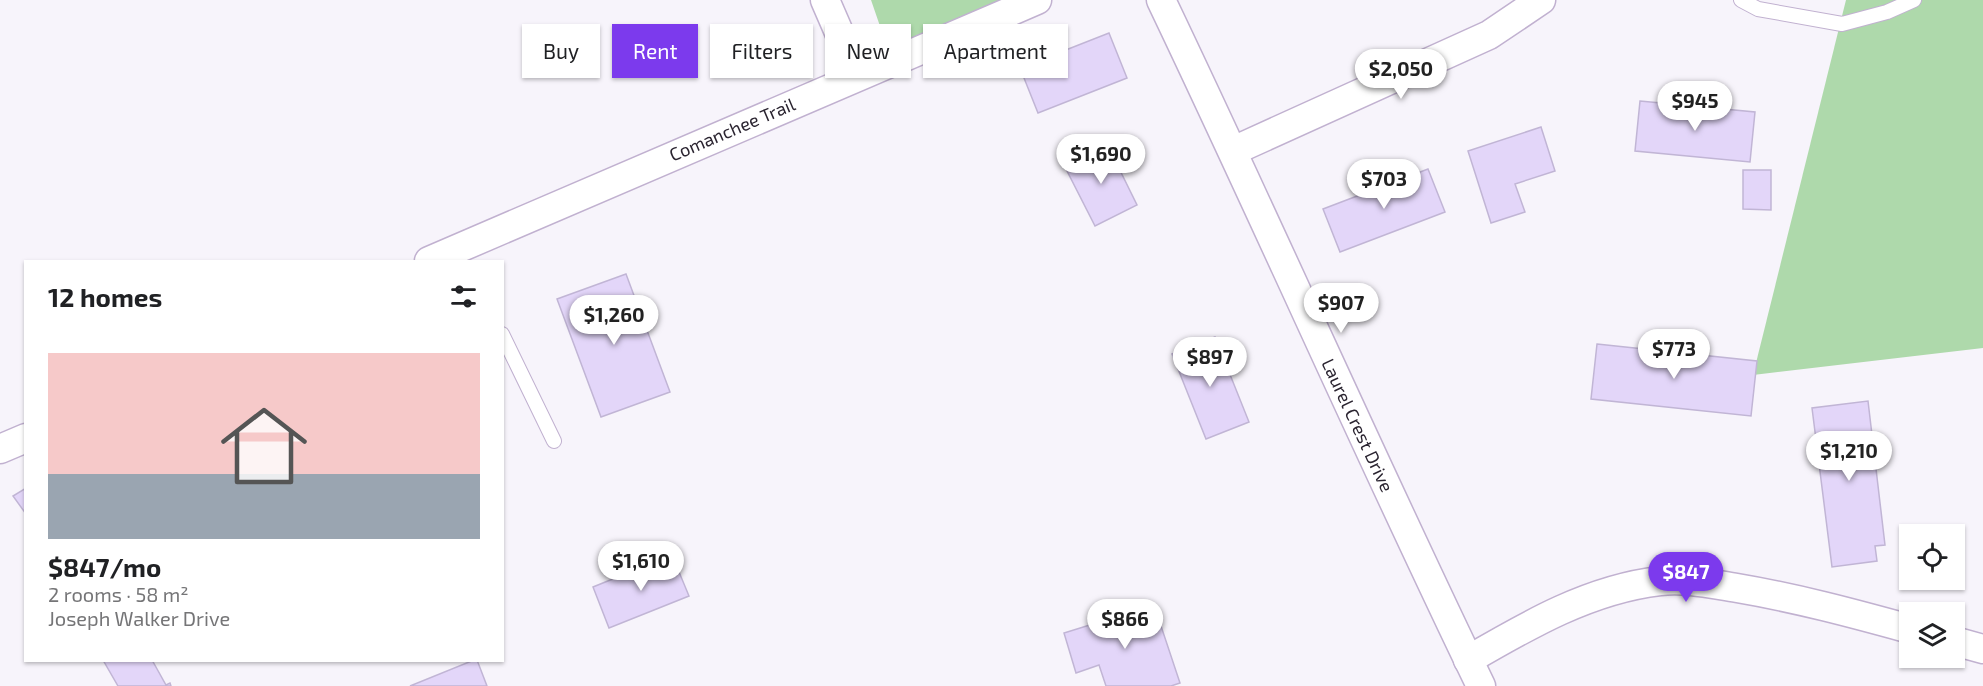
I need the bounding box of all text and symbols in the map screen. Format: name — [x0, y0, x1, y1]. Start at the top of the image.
chip: Buy — [522, 24, 600, 78]
chip: Rent — [612, 24, 698, 78]
chip: Filters — [710, 24, 813, 78]
chip: New — [825, 24, 911, 78]
chip: Apartment — [923, 24, 1068, 78]
pin: $2,050 — [1352, 49, 1450, 100]
text: $2,050 — [1369, 56, 1433, 80]
pin: $945 — [1659, 81, 1731, 132]
text: $945 — [1671, 88, 1719, 112]
street label: Comanchee Trail — [666, 92, 799, 165]
pin: $1,690 — [1052, 134, 1150, 185]
text: $1,690 — [1070, 141, 1132, 165]
pin: $703 — [1348, 159, 1420, 210]
text: $703 — [1361, 166, 1407, 190]
icon: filters — [447, 280, 480, 313]
text: 12 homes — [48, 281, 162, 312]
pin: $907 — [1305, 283, 1377, 334]
text: $907 — [1318, 290, 1364, 314]
pin: $1,260 — [565, 295, 663, 346]
text: $1,260 — [583, 302, 645, 326]
pin: $773 — [1638, 329, 1710, 380]
text: $773 — [1652, 336, 1696, 360]
pin: $897 — [1174, 337, 1246, 388]
text: $897 — [1187, 344, 1233, 368]
street label: Laurel Crest Drive — [1317, 355, 1399, 495]
icon: home — [210, 392, 318, 500]
pin: $1,210 — [1800, 431, 1898, 482]
text: $1,210 — [1820, 438, 1878, 462]
map controls — [1899, 524, 1965, 668]
button: locate — [1899, 524, 1965, 590]
pin: $1,610 — [592, 541, 690, 592]
text: $1,610 — [612, 548, 670, 572]
text: $847/mo — [48, 551, 161, 582]
pin: $847 — [1650, 552, 1722, 603]
text: $847 — [1662, 559, 1710, 583]
text: 2 rooms · 58 m² — [48, 582, 189, 606]
pin: $866 — [1089, 599, 1161, 650]
button: layers — [1899, 602, 1965, 668]
text: Joseph Walker Drive — [48, 606, 230, 630]
text: $866 — [1101, 606, 1149, 630]

